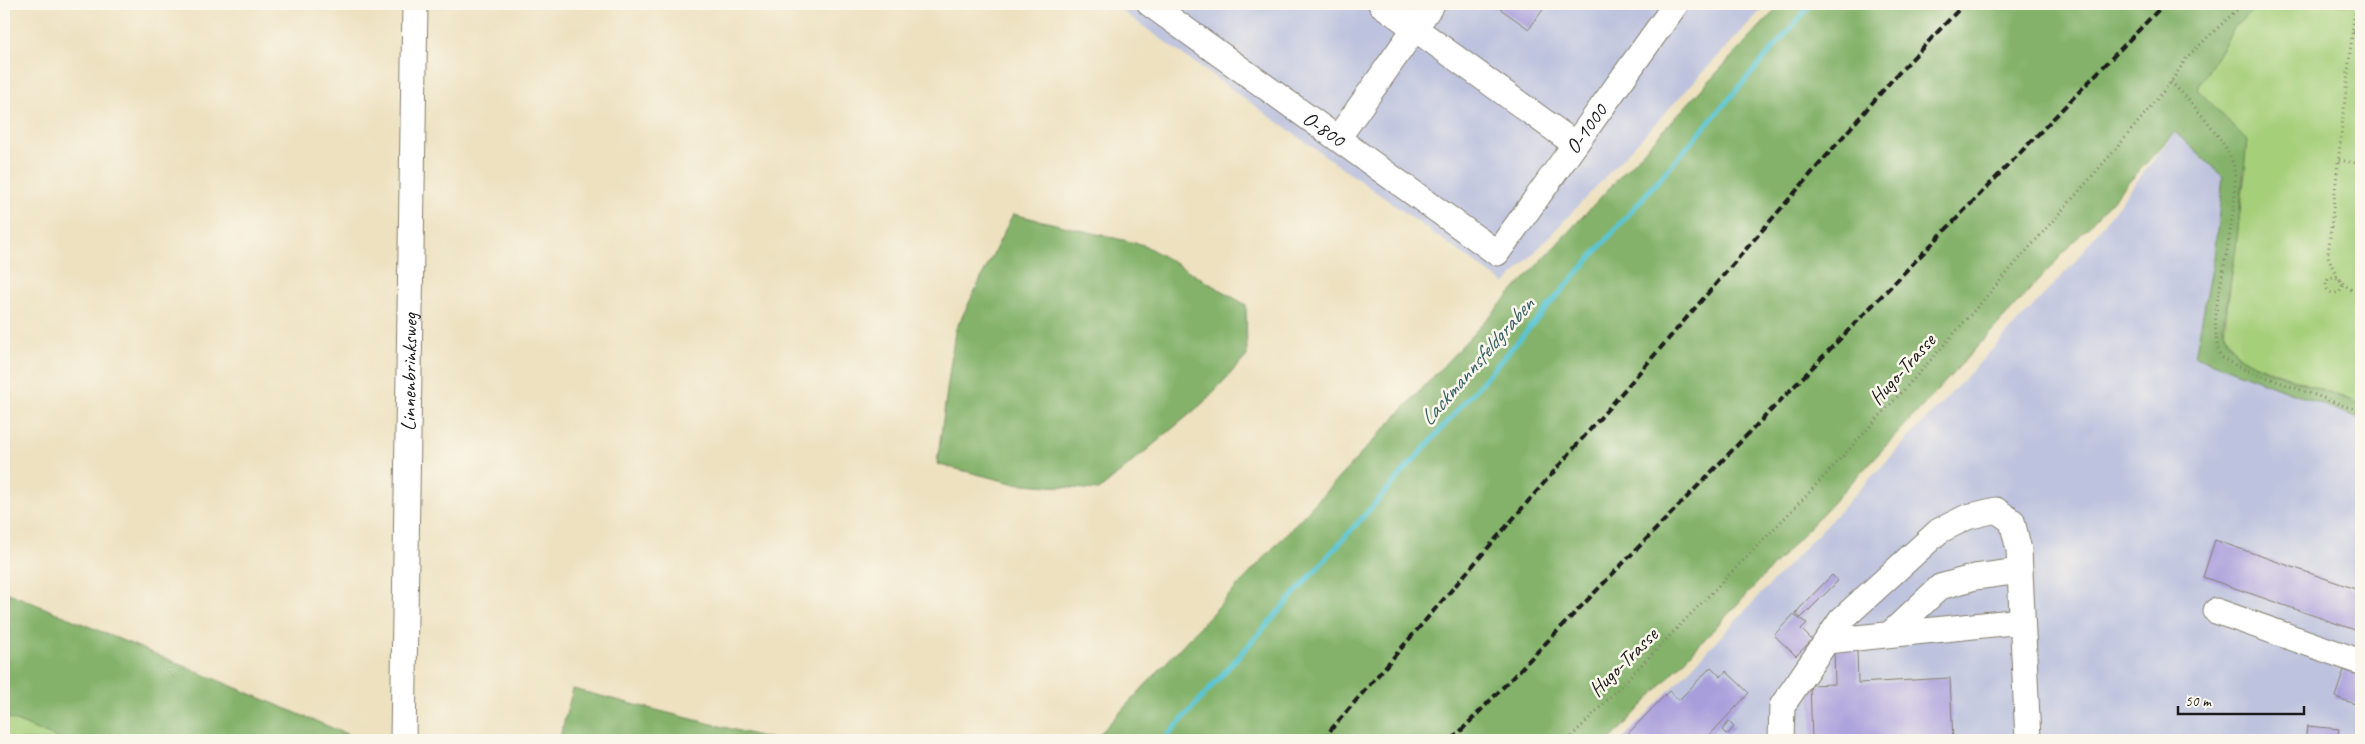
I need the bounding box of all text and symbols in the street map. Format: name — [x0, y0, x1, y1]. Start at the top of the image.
street label: O-1000 — [1560, 98, 1614, 159]
street label: O-800 — [1298, 105, 1351, 154]
water label: Lackmannsfeldgraben — [1413, 290, 1542, 432]
street label: Linnenbrinksweg — [395, 311, 423, 431]
street label: Hugo-Trasse — [1863, 327, 1942, 410]
street label: Hugo-Trasse — [1583, 621, 1664, 702]
scale bar — [2178, 684, 2304, 716]
text: 50 m — [2185, 692, 2212, 711]

